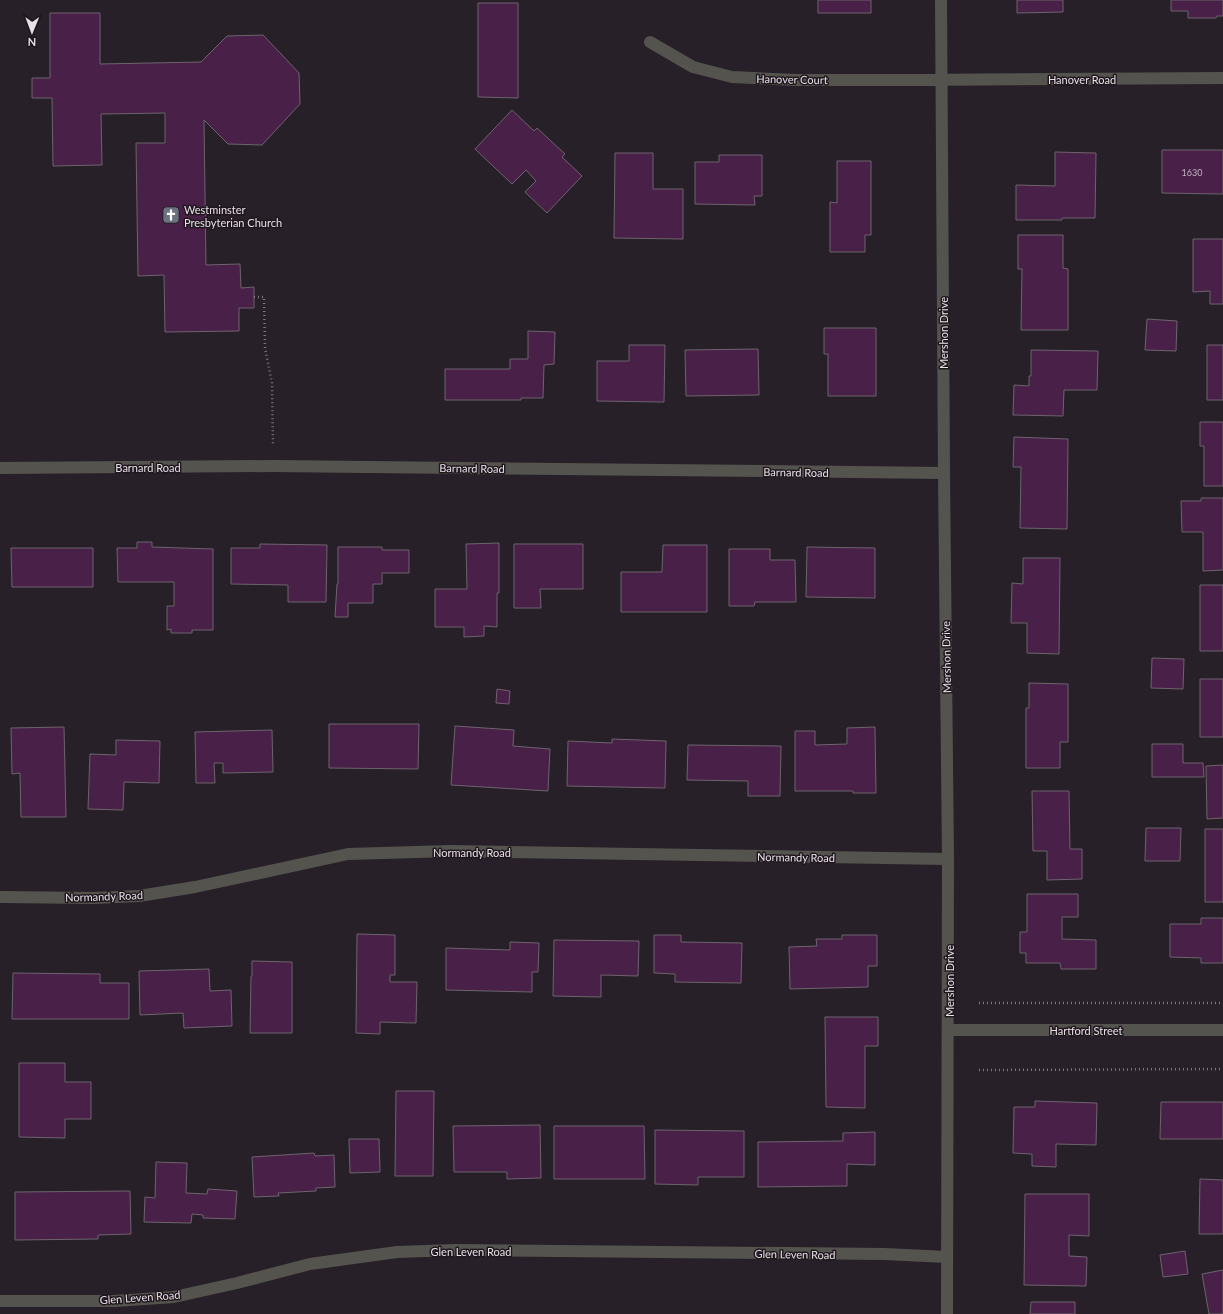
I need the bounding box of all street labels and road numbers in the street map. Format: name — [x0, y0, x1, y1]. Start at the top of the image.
street label: Hanover Court — [756, 72, 828, 86]
street label: Hanover Road — [1048, 73, 1116, 86]
street label: Mershon Drive — [937, 297, 950, 369]
street label: Barnard Road — [115, 461, 181, 474]
street label: Barnard Road — [439, 461, 505, 475]
street label: Barnard Road — [763, 465, 829, 479]
street label: Mershon Drive — [939, 621, 953, 693]
street label: Normandy Road — [433, 846, 511, 859]
street label: Normandy Road — [757, 850, 835, 864]
street label: Normandy Road — [65, 888, 143, 904]
street label: Mershon Drive — [943, 945, 956, 1017]
street label: Hartford Street — [1049, 1024, 1123, 1037]
street label: Glen Leven Road — [431, 1245, 511, 1258]
street label: Glen Leven Road — [754, 1247, 836, 1261]
street label: Glen Leven Road — [99, 1288, 181, 1306]

